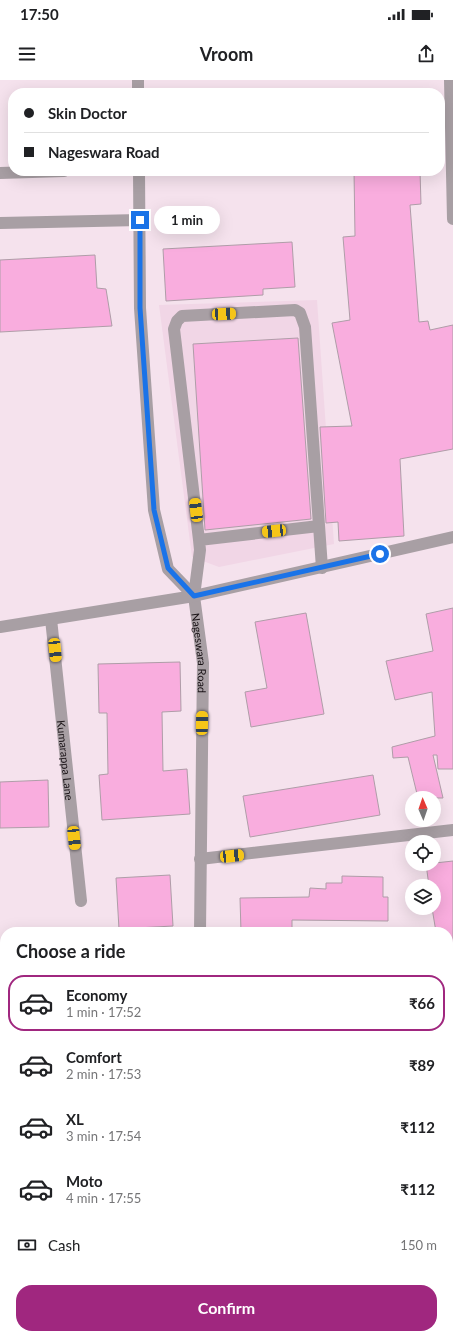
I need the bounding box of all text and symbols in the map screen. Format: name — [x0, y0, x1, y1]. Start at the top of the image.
text: 17:50 — [20, 5, 59, 23]
icon: menu — [16, 43, 38, 65]
text: Vroom — [200, 43, 253, 65]
icon: share — [415, 43, 437, 65]
text: Skin Doctor — [48, 104, 127, 122]
text: Nageswara Road — [48, 143, 160, 161]
callout: 1 min — [154, 206, 220, 234]
route end — [131, 211, 149, 229]
text: 1 min — [171, 212, 203, 228]
car — [212, 307, 236, 321]
car — [189, 497, 203, 523]
car — [261, 524, 287, 538]
route start — [371, 545, 389, 563]
street label: Nageswara Road — [190, 612, 210, 693]
car — [48, 637, 62, 663]
car — [196, 711, 208, 735]
street label: Kumarappa Lane — [55, 719, 77, 801]
north arrow — [405, 791, 441, 827]
map controls — [405, 791, 441, 915]
car — [67, 825, 81, 851]
button: locate — [405, 835, 441, 871]
car — [219, 849, 245, 863]
button: layers — [405, 879, 441, 915]
text: Choose a ride — [16, 940, 125, 962]
icon: car — [18, 985, 54, 1021]
text: Economy — [66, 986, 127, 1004]
text: ₹66 — [409, 994, 435, 1012]
text: 1 min · 17:52 — [66, 1004, 141, 1020]
icon: car — [18, 1047, 54, 1083]
text: Comfort — [66, 1048, 122, 1066]
text: ₹89 — [409, 1056, 435, 1074]
text: 2 min · 17:53 — [66, 1066, 141, 1082]
icon: car — [18, 1109, 54, 1145]
text: XL — [66, 1110, 84, 1128]
text: ₹112 — [400, 1118, 435, 1136]
text: 3 min · 17:54 — [66, 1128, 141, 1144]
icon: car — [18, 1171, 54, 1207]
text: Moto — [66, 1172, 103, 1190]
text: ₹112 — [400, 1180, 435, 1198]
text: 4 min · 17:55 — [66, 1190, 141, 1206]
icon: cash — [16, 1234, 38, 1256]
text: Cash — [48, 1236, 80, 1254]
text: 150 m — [400, 1237, 437, 1253]
button: Confirm — [16, 1285, 437, 1331]

